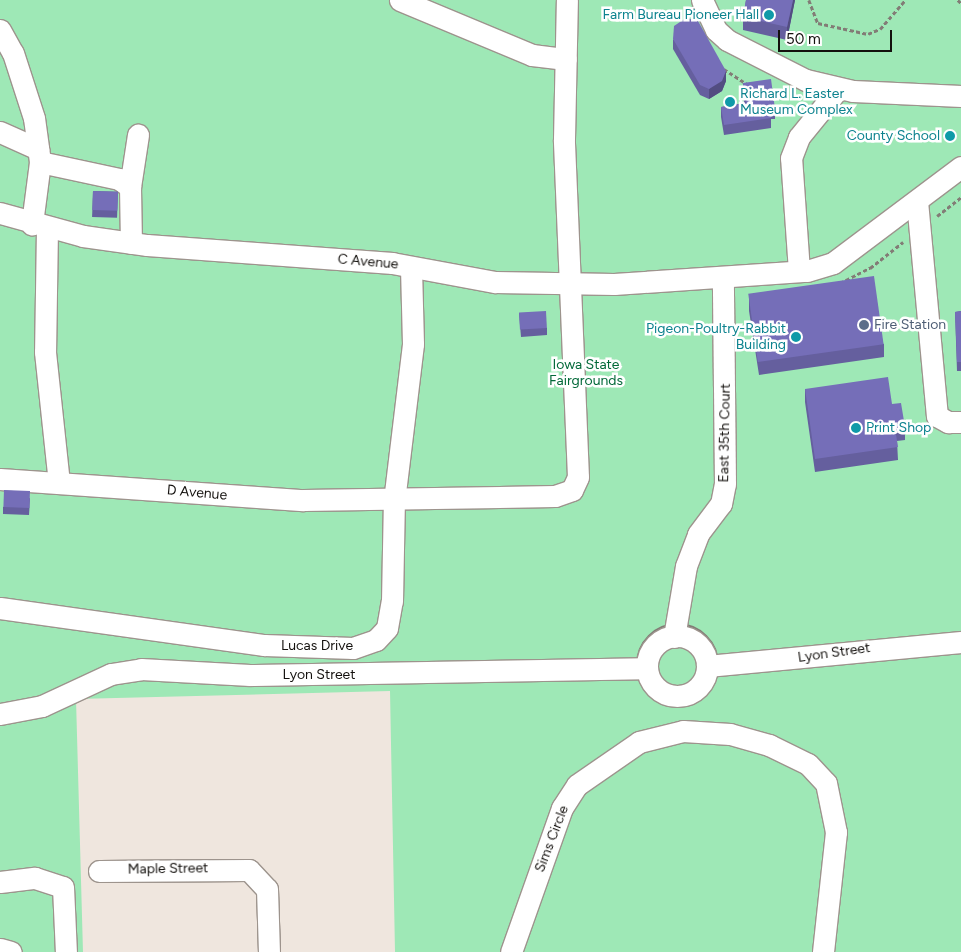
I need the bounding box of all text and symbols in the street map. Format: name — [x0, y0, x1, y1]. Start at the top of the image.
place label: Farm Bureau Pioneer Hall — [603, 7, 759, 23]
marker: Farm Bureau Pioneer Hall — [763, 9, 775, 21]
scale bar — [781, 20, 895, 52]
text: 50 m — [786, 30, 821, 48]
place label: Richard L. Easter Museum Complex — [740, 86, 853, 118]
marker: Richard L. Easter Museum Complex — [724, 96, 736, 108]
place label: County School — [847, 128, 940, 144]
marker: County School — [944, 130, 956, 142]
street label: C Avenue — [337, 251, 399, 273]
place label: Fire Station — [874, 317, 946, 333]
marker: Fire Station — [858, 319, 870, 331]
place label: Pigeon-Poultry-Rabbit Building — [646, 321, 786, 354]
marker: Pigeon-Poultry-Rabbit Building — [790, 331, 802, 343]
park label: Iowa State Fairgrounds — [549, 357, 623, 390]
street label: East 35th Court — [716, 383, 734, 483]
place label: Print Shop — [866, 420, 931, 436]
marker: Print Shop — [850, 422, 862, 434]
street label: D Avenue — [166, 482, 228, 504]
street label: Lucas Drive — [281, 638, 353, 654]
street label: Lyon Street — [797, 640, 871, 666]
street label: Lyon Street — [282, 667, 356, 683]
street label: Sims Circle — [532, 803, 572, 875]
street label: Maple Street — [128, 860, 208, 878]

